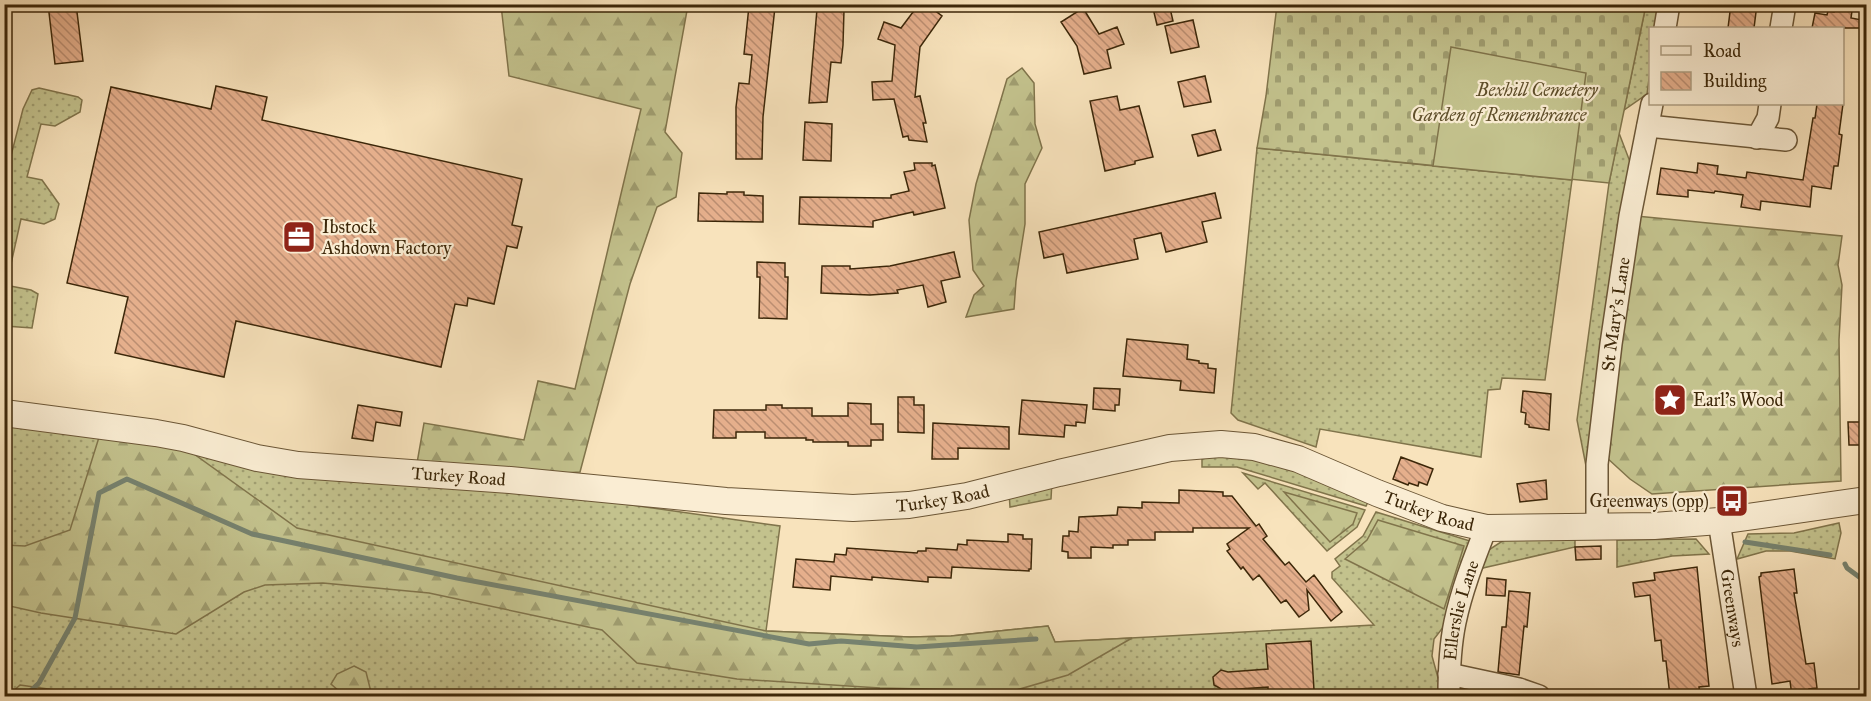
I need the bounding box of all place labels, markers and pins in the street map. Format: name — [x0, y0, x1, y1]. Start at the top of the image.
place label: Ibstock Ashdown Factory — [321, 216, 452, 259]
office icon: Ibstock Ashdown Factory — [281, 219, 317, 255]
place icon: Earl's Wood — [1652, 382, 1688, 418]
place label: Earl's Wood — [1693, 389, 1784, 411]
bus stop icon: Greenways (opp) — [1714, 483, 1750, 519]
place label: Greenways (opp) — [1589, 490, 1709, 513]

